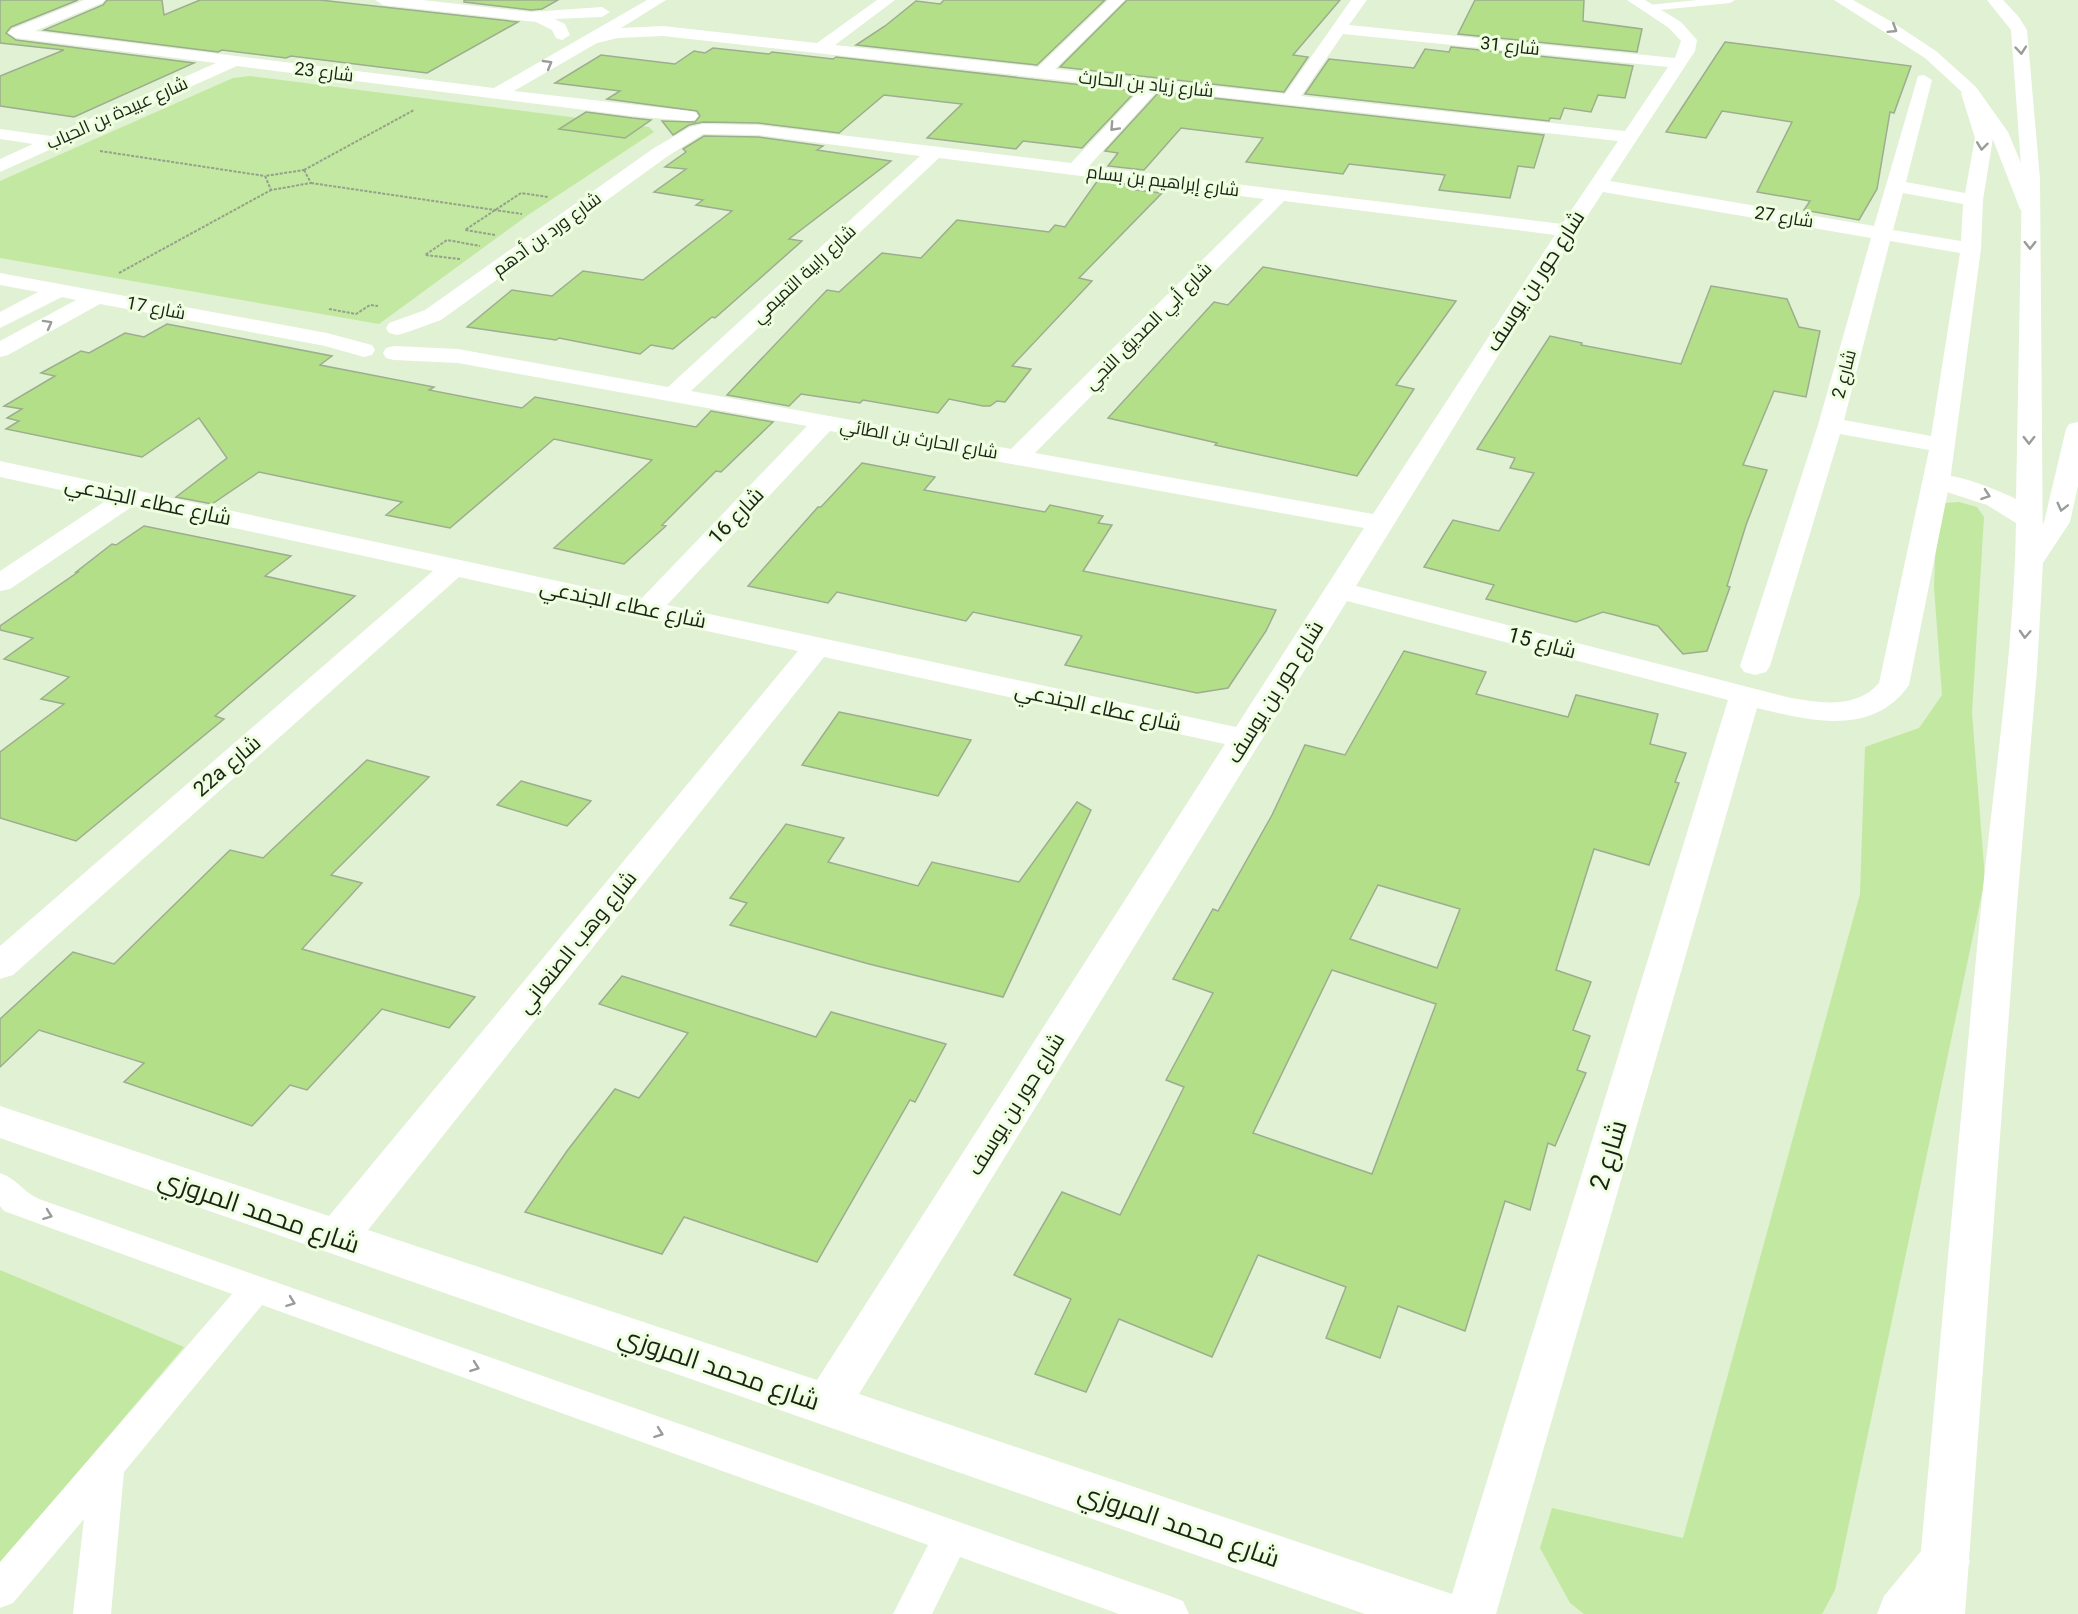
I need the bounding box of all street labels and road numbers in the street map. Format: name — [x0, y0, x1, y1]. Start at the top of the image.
street label: شارع 31 — [1479, 32, 1541, 61]
street label: شارع 23 — [293, 57, 355, 88]
street label: شارع زياد بن الحارث — [1077, 66, 1215, 103]
street label: شارع عبيدة بن الحباب — [43, 72, 192, 155]
street label: شارع إبراهيم بن بسام — [1085, 161, 1241, 202]
street label: شارع ورد بن أدهم — [489, 187, 606, 282]
street label: شارع 27 — [1753, 201, 1815, 234]
street label: شارع حور بن يوسف — [1480, 206, 1591, 357]
street label: شارع رابية التميمي — [747, 220, 863, 330]
street label: شارع أبي الصديق النجي — [1080, 258, 1218, 396]
street label: شارع 17 — [124, 292, 187, 325]
street label: شارع 2 — [1827, 347, 1862, 401]
street label: شارع الحارث بن الطائي — [838, 414, 1000, 467]
street label: شارع عطاء الجندعي — [62, 472, 233, 534]
street label: شارع 16 — [703, 483, 770, 551]
street label: شارع عطاء الجندعي — [537, 575, 708, 637]
street label: شارع حور بن يوسف — [1222, 616, 1330, 769]
street label: شارع 15 — [1505, 622, 1579, 666]
street label: شارع عطاء الجندعي — [1012, 678, 1183, 740]
street label: 22a شارع — [189, 730, 267, 803]
street label: شارع وهب الصنعاني — [512, 866, 645, 1020]
street label: شارع حور بن يوسف — [963, 1028, 1071, 1181]
street label: شارع 2 — [1583, 1116, 1635, 1194]
street label: شارع محمد المروزي — [153, 1162, 364, 1264]
street label: شارع محمد المروزي — [613, 1319, 824, 1421]
street label: شارع محمد المروزي — [1073, 1476, 1284, 1578]

